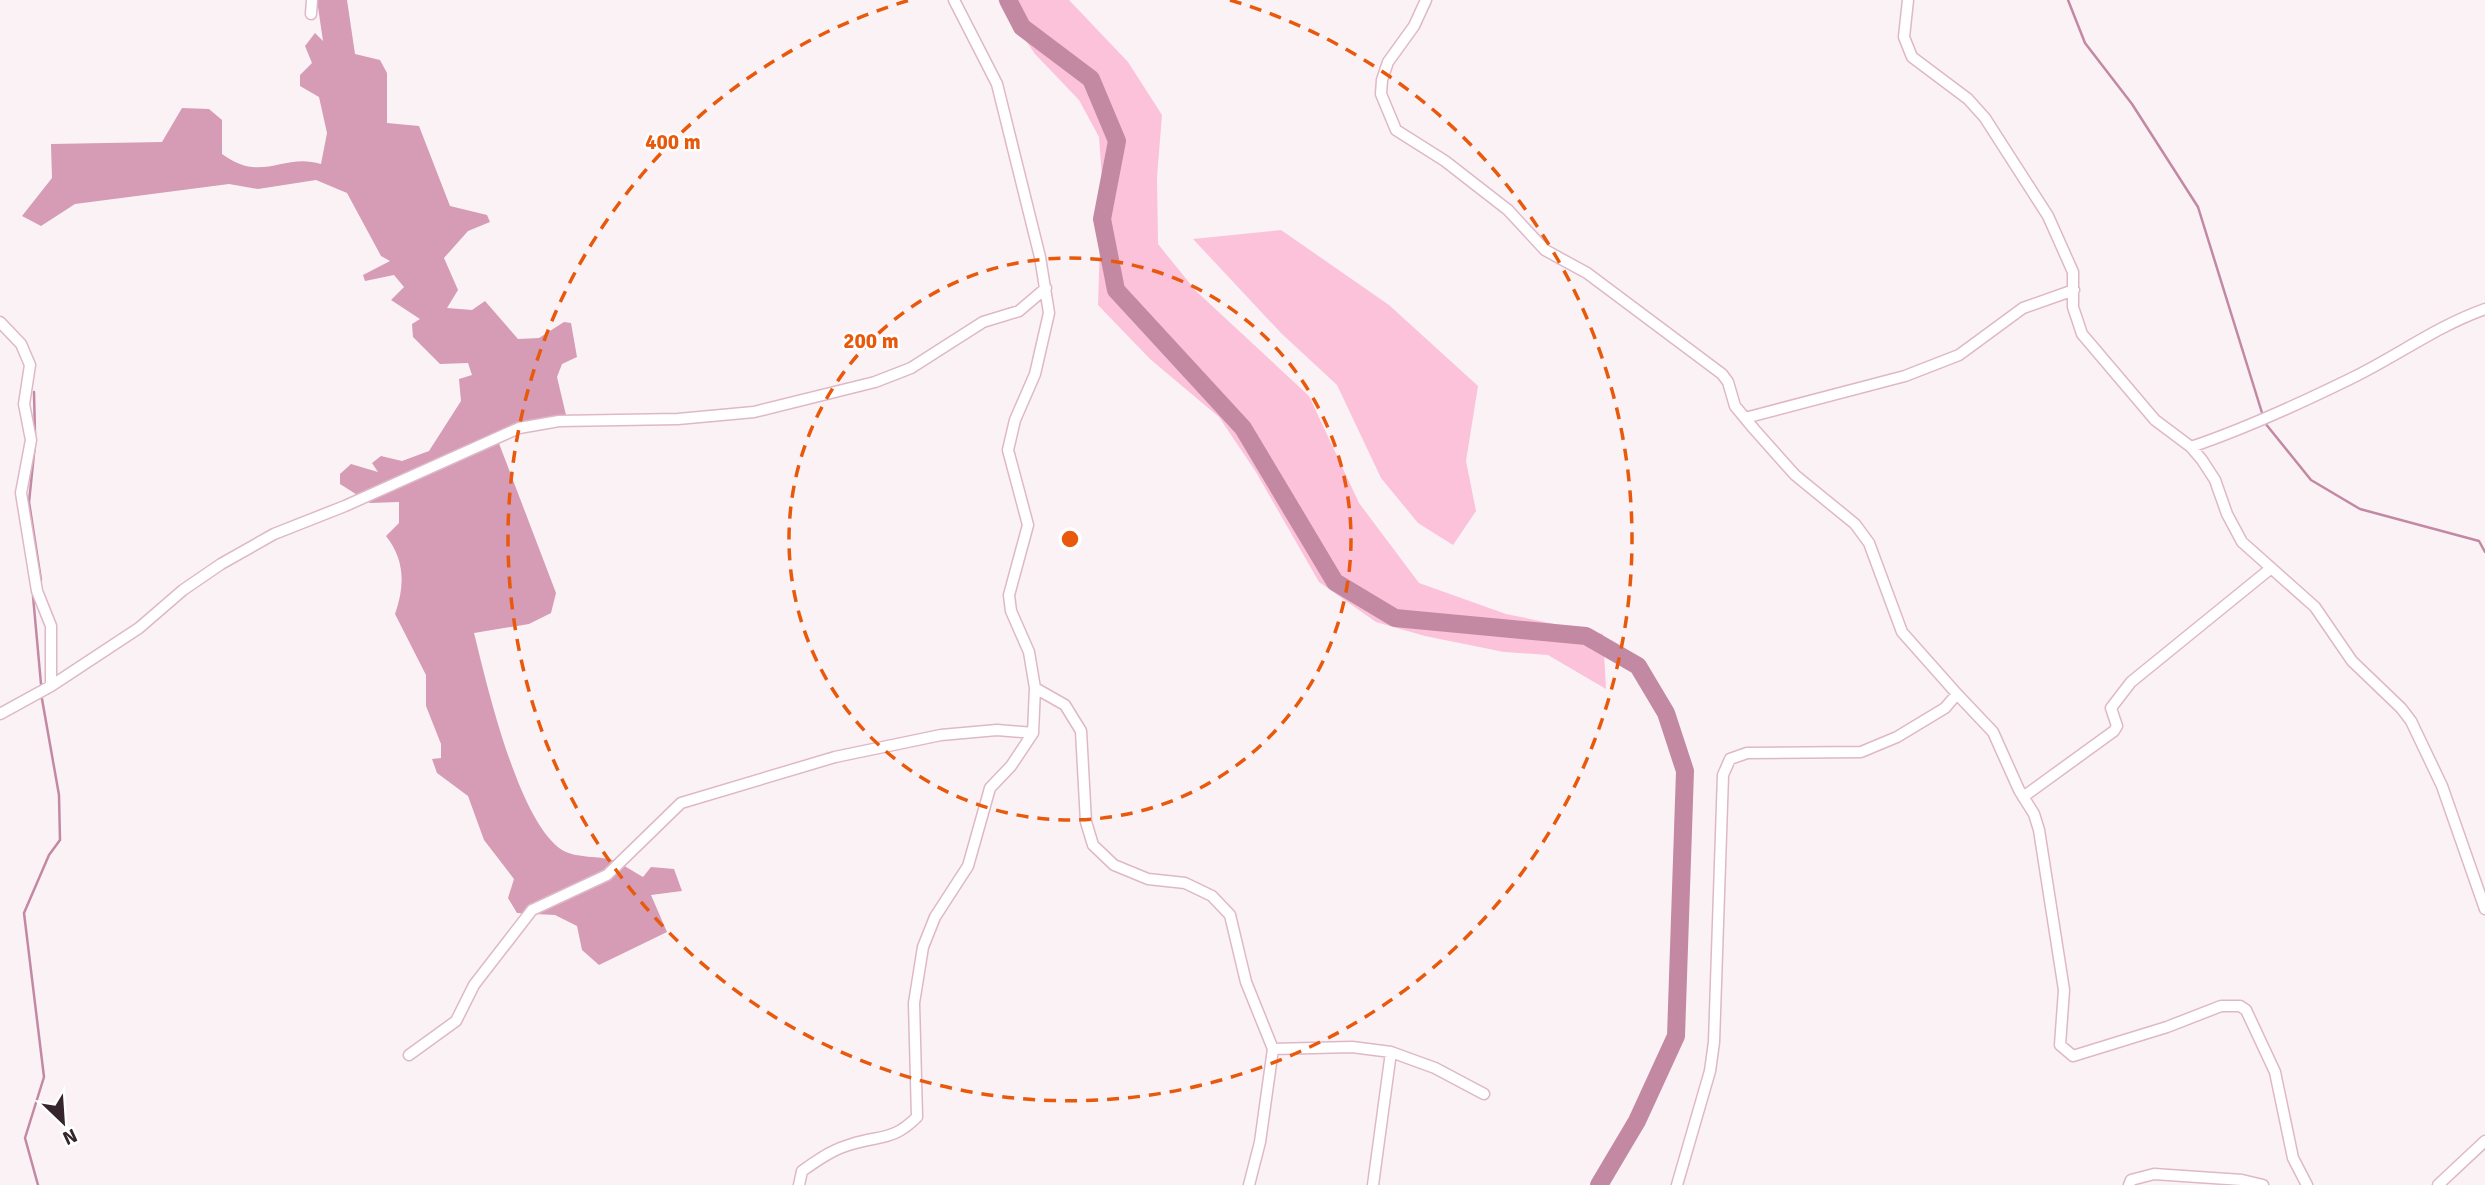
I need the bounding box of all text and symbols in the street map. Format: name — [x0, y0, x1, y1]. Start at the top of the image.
text: 400 m — [645, 129, 701, 155]
text: 200 m — [843, 328, 899, 354]
centre of rings — [1058, 527, 1082, 551]
north arrow — [28, 1087, 98, 1157]
text: N — [59, 1123, 81, 1150]

